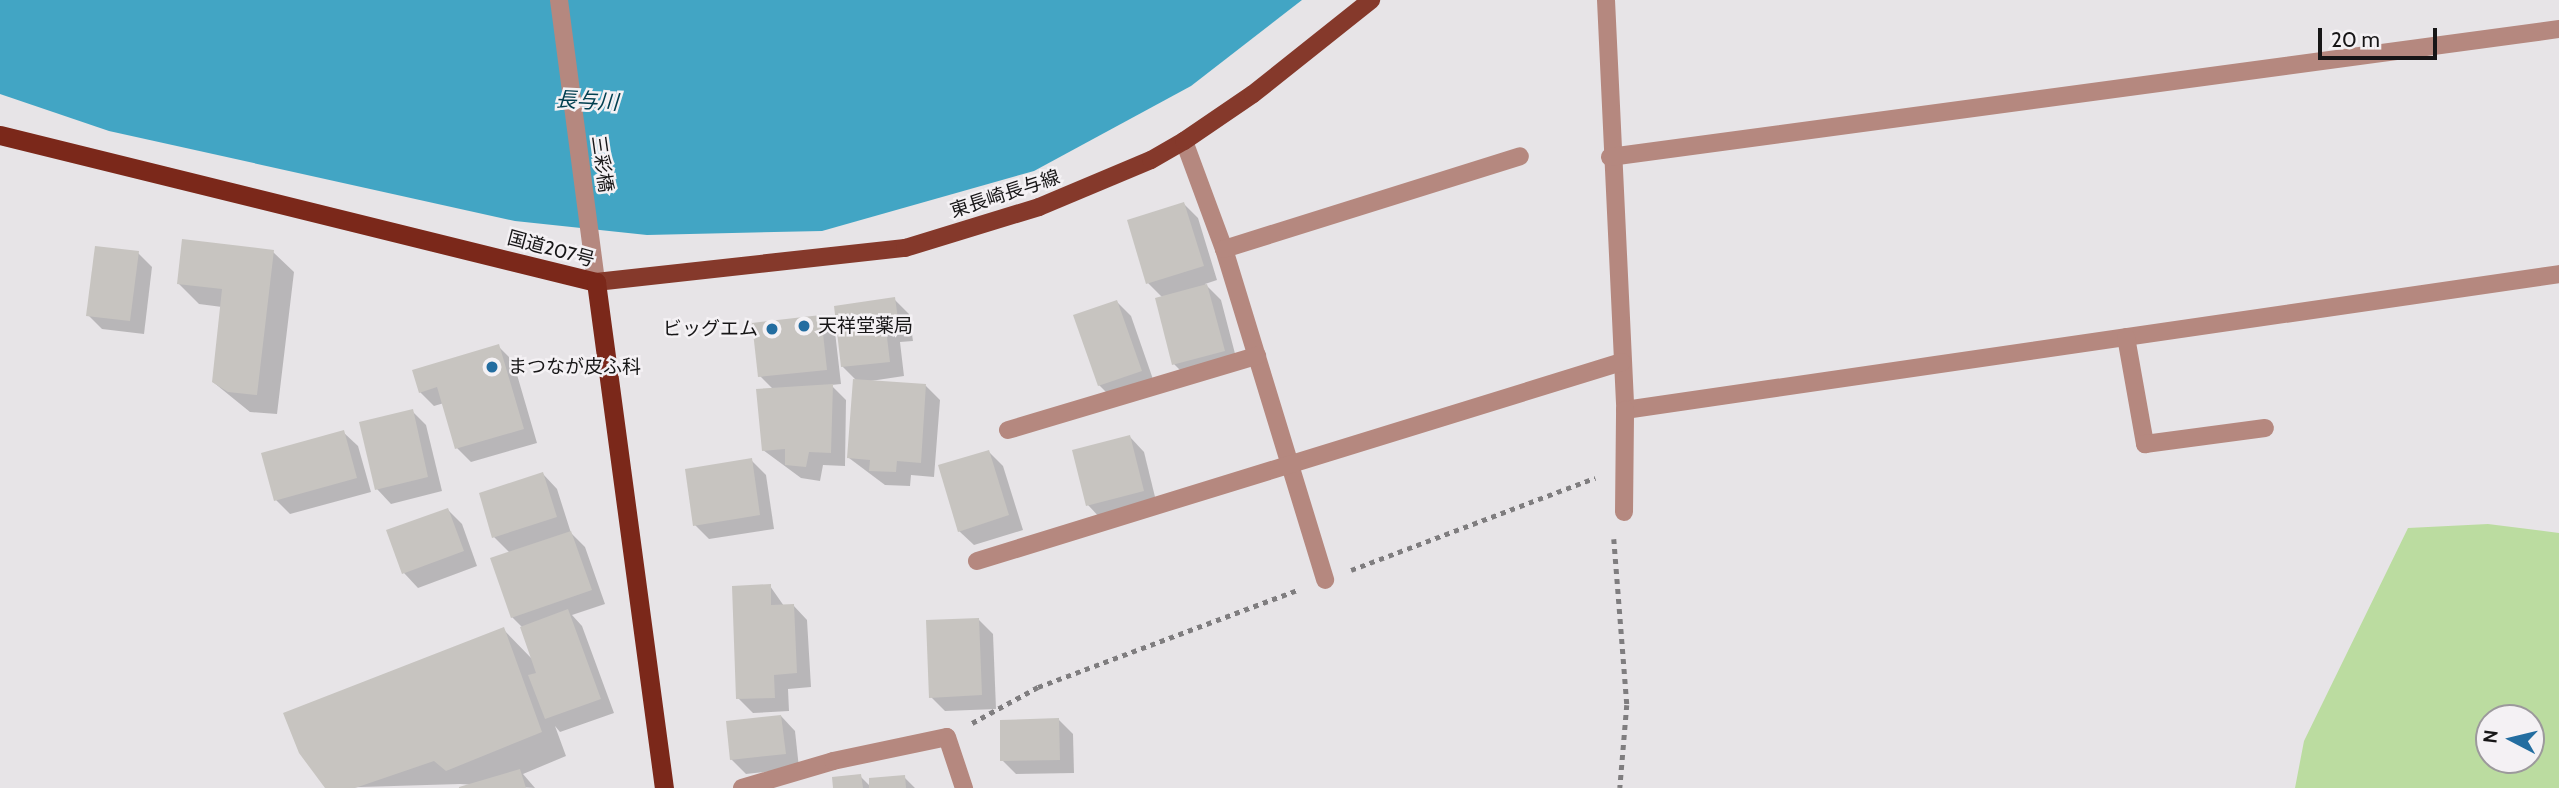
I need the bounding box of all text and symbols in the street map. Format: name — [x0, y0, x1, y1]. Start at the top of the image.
scale bar — [2321, 14, 2440, 58]
text: 20 m — [2331, 27, 2380, 52]
water label: 長与川 — [555, 87, 619, 115]
street label: 三彩橋 — [587, 134, 617, 194]
street label: 東長崎長与線 — [947, 166, 1063, 222]
street label: 国道207号 — [505, 226, 597, 272]
place label: 天祥堂薬局 — [818, 315, 913, 337]
place label: ビッグエム — [663, 318, 758, 340]
marker: 天祥堂薬局 — [796, 318, 812, 334]
marker: ビッグエム — [764, 321, 780, 337]
place label: まつなが皮ふ科 — [508, 356, 641, 378]
marker: まつなが皮ふ科 — [482, 357, 502, 377]
north arrow — [2475, 704, 2545, 774]
text: N — [2478, 729, 2503, 745]

